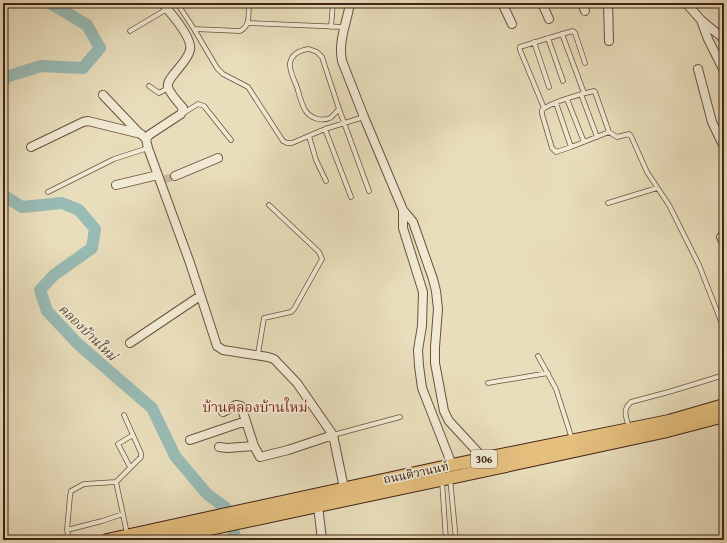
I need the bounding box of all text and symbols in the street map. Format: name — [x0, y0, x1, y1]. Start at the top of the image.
water label: คลองบ้านใหม่ — [54, 300, 122, 366]
district label: บ้านคลองบ้านใหม่ — [202, 397, 308, 417]
road number: 306 — [471, 450, 497, 468]
street label: ถนนติวานนท์ — [382, 457, 450, 488]

